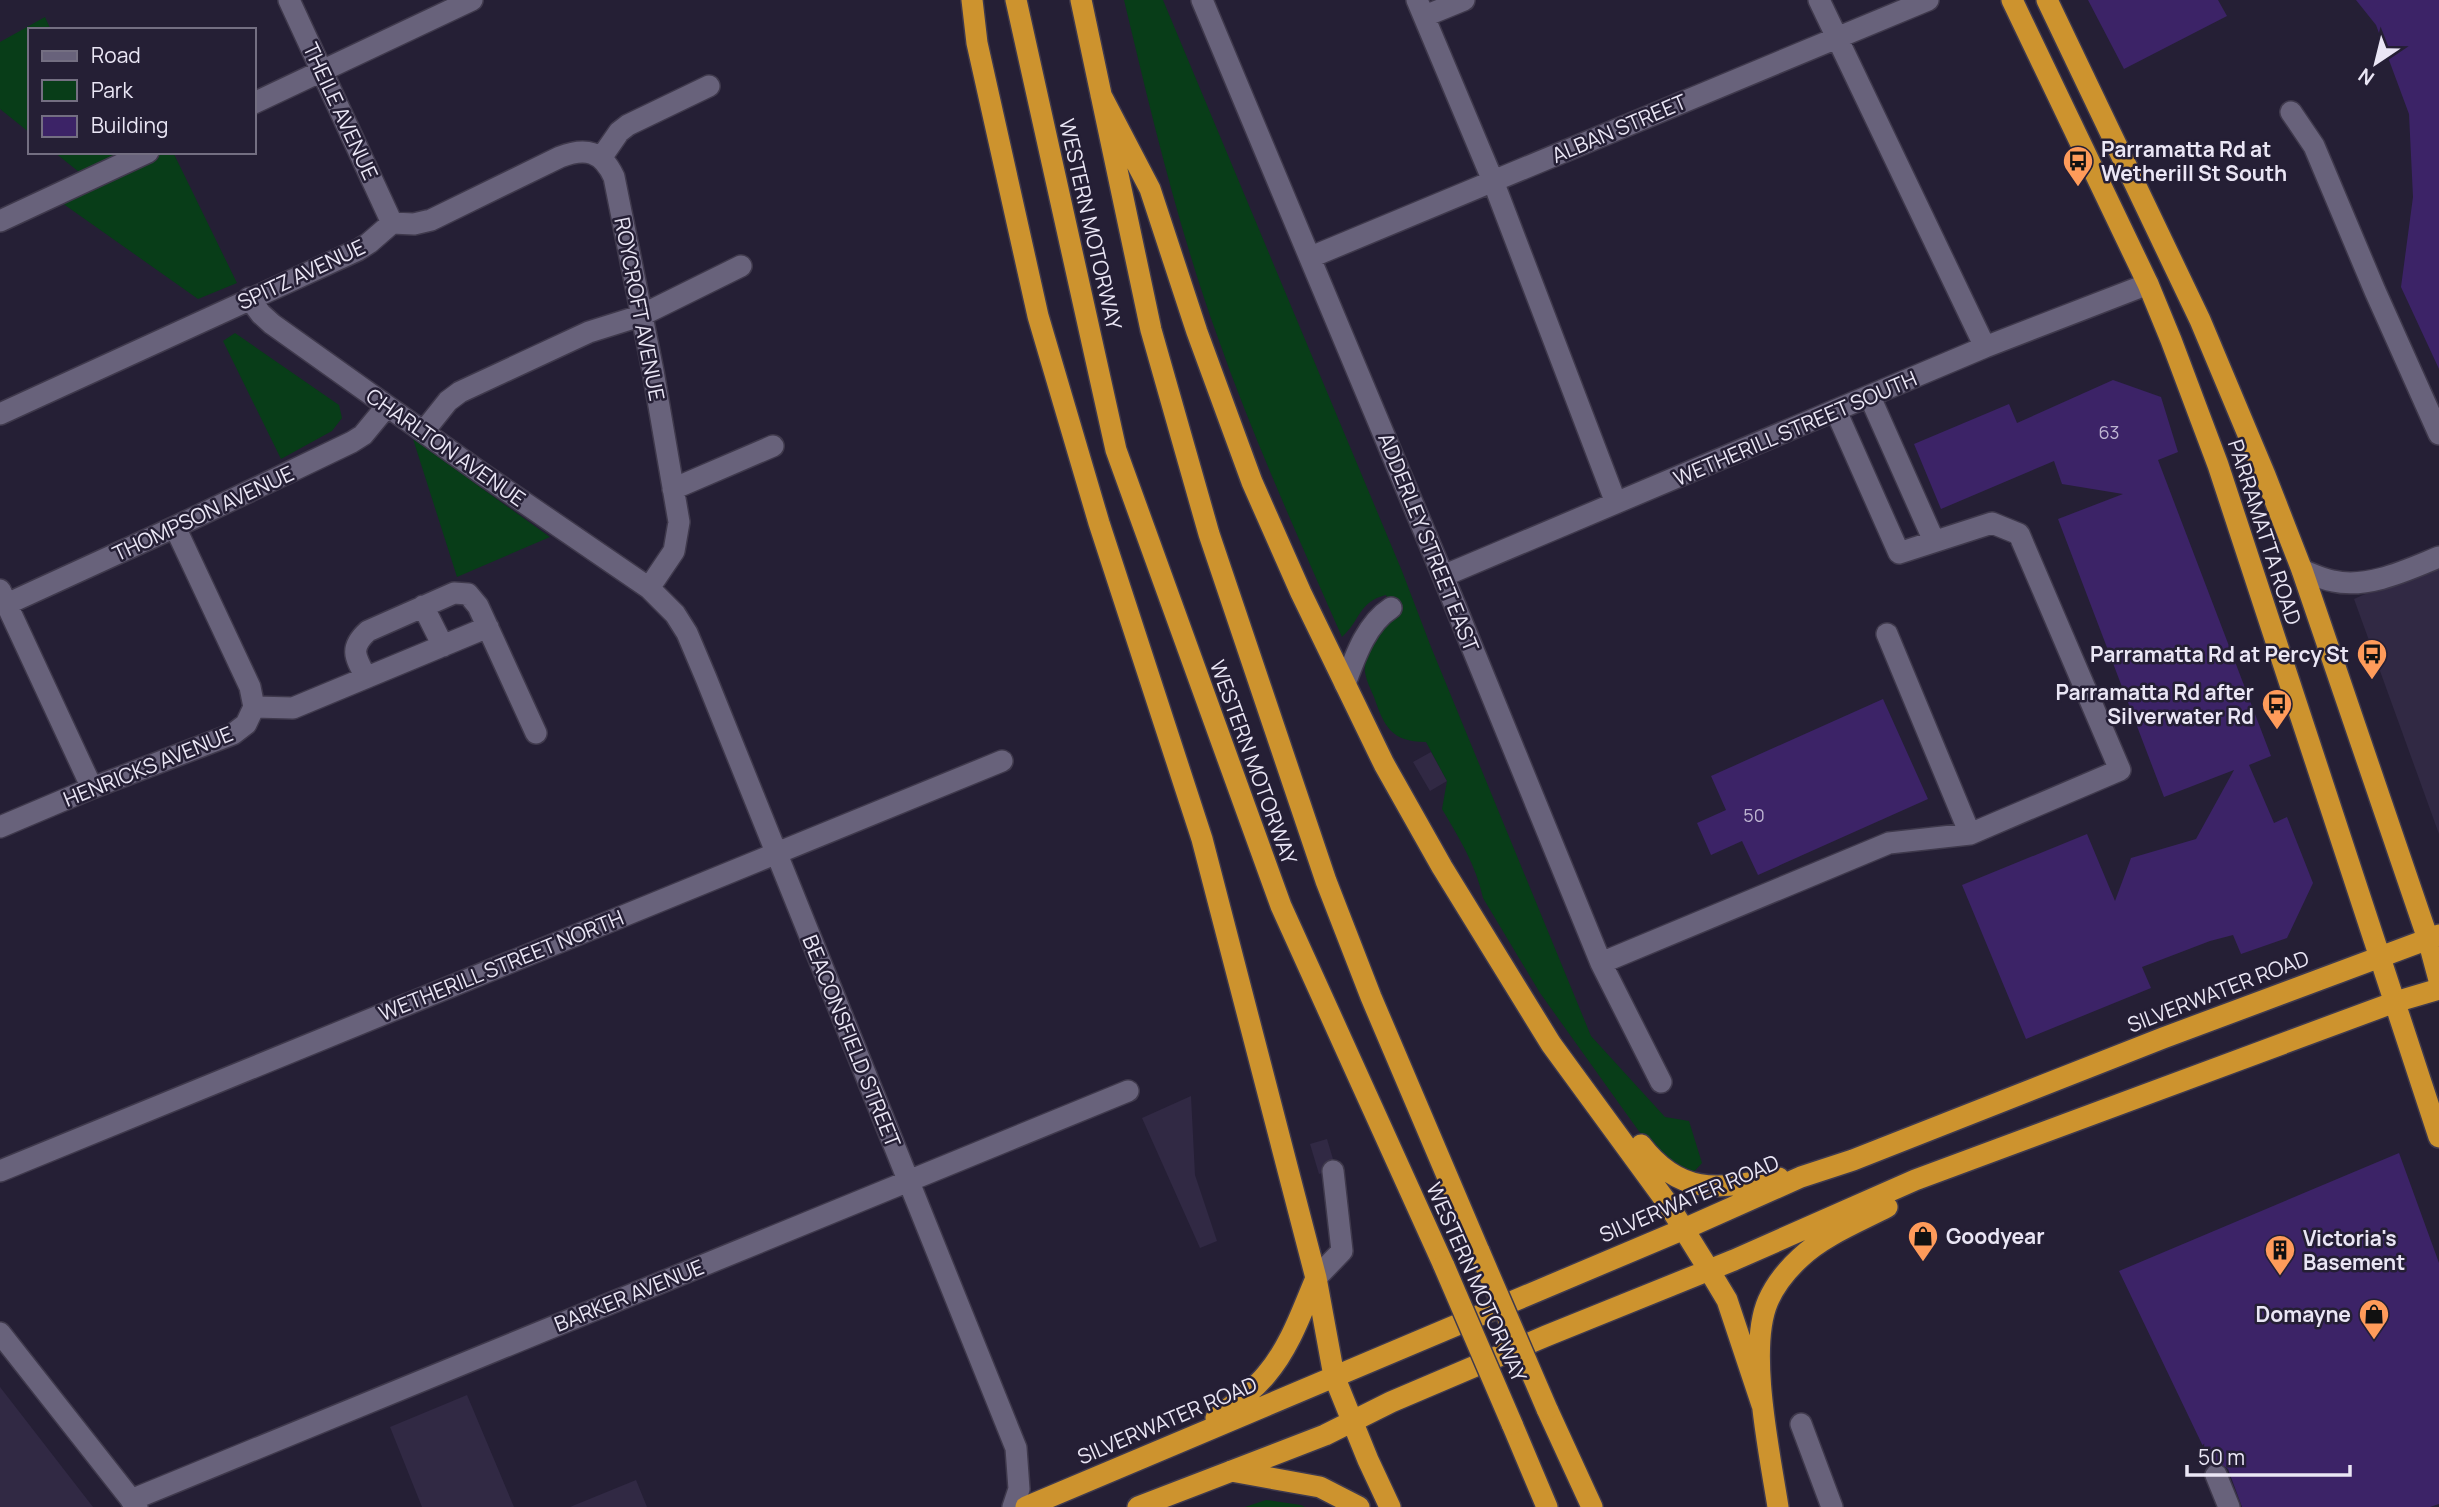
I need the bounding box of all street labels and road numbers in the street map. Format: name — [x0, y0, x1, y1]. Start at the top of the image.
street label: THEILE AVENUE — [297, 38, 385, 184]
street label: ALBAN STREET — [1547, 87, 1691, 169]
street label: WESTERN MOTORWAY — [1053, 116, 1129, 332]
street label: ROYCROFT AVENUE — [608, 215, 672, 403]
street label: SPITZ AVENUE — [233, 232, 369, 316]
street label: WETHERILL STREET SOUTH — [1669, 364, 1921, 492]
street label: CHARLTON AVENUE — [361, 381, 531, 513]
street label: ADDERLEY STREET EAST — [1372, 428, 1486, 656]
street label: PARRAMATTA ROAD — [2222, 436, 2308, 628]
street label: THOMPSON AVENUE — [108, 459, 298, 567]
street label: WESTERN MOTORWAY — [1204, 656, 1304, 868]
street label: HENRICKS AVENUE — [59, 719, 237, 813]
street label: WETHERILL STREET NORTH — [374, 903, 628, 1027]
street label: BEACONSFIELD STREET — [797, 931, 908, 1152]
street label: SILVERWATER ROAD — [2123, 943, 2313, 1039]
street label: SILVERWATER ROAD — [1595, 1148, 1783, 1248]
street label: WESTERN MOTORWAY — [1420, 1178, 1534, 1386]
street label: BARKER AVENUE — [550, 1252, 708, 1338]
street label: SILVERWATER ROAD — [1073, 1370, 1261, 1470]

